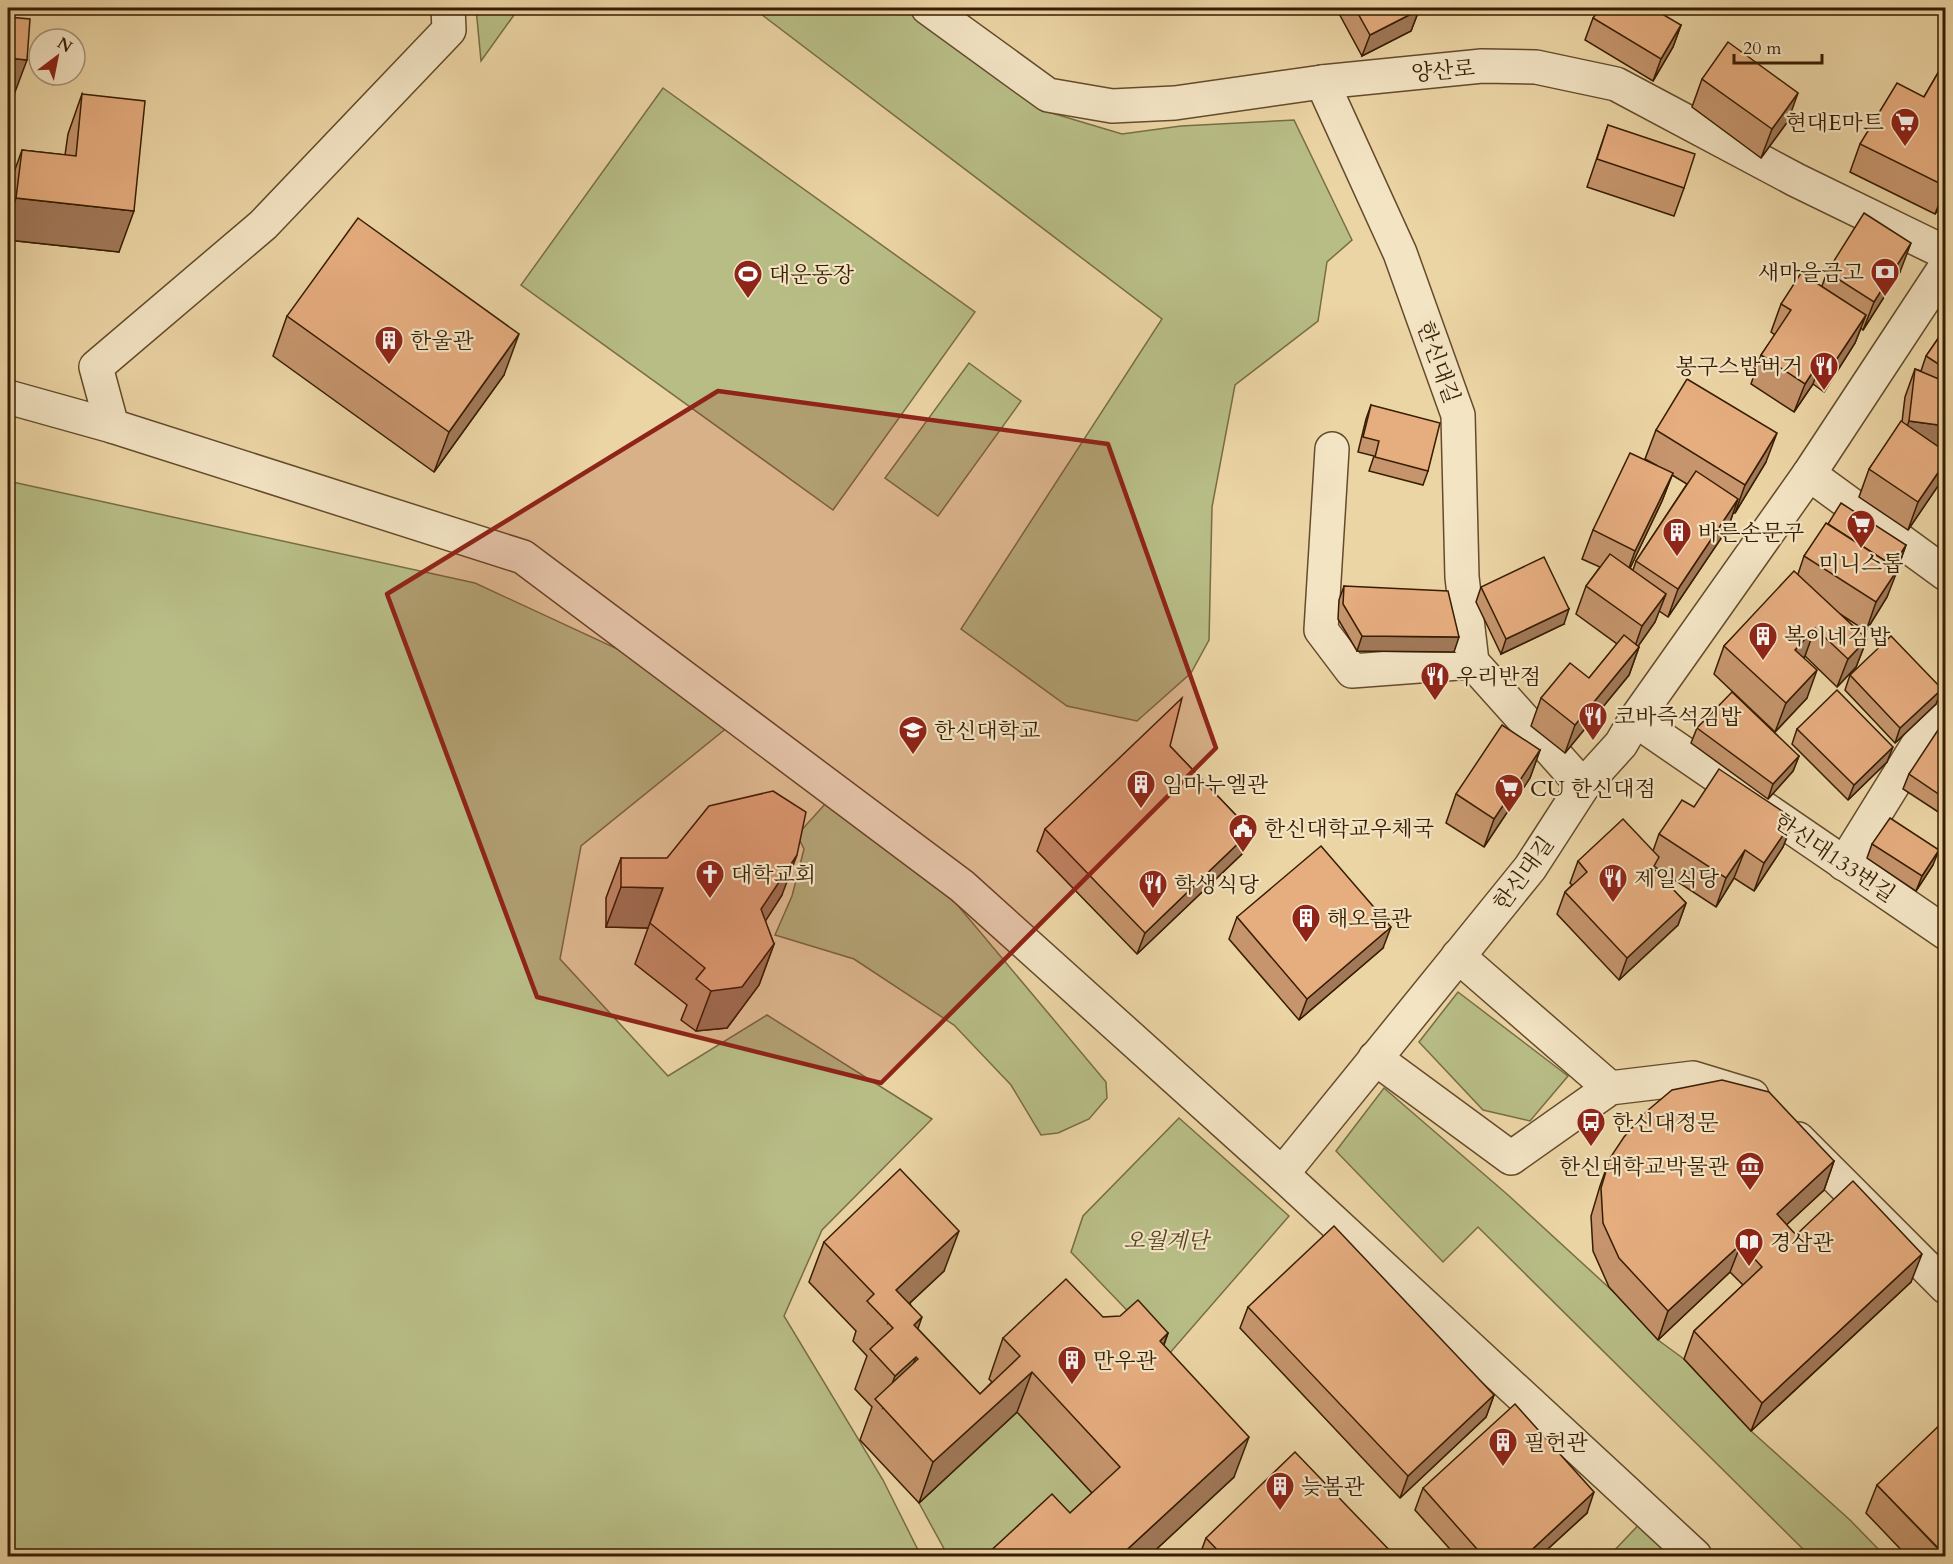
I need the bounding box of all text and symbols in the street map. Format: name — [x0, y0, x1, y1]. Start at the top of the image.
north arrow — [27, 27, 87, 87]
scale bar — [1734, 27, 1822, 65]
text: N — [53, 32, 76, 58]
text: 20 m — [1743, 36, 1782, 61]
street label: 양산로 — [1410, 53, 1476, 89]
supermarket icon: 현대E마트 — [1889, 106, 1921, 148]
place label: 현대E마트 — [1785, 108, 1884, 138]
bank icon: 새마을금고 — [1869, 256, 1901, 298]
sports icon: 대운동장 — [732, 258, 764, 300]
place label: 새마을금고 — [1758, 258, 1864, 288]
place label: 대운동장 — [769, 260, 855, 290]
street label: 한신대길 — [1409, 317, 1467, 407]
building icon: 한울관 — [373, 324, 405, 366]
place label: 한울관 — [410, 326, 475, 356]
restaurant icon: 봉구스밥버거 — [1808, 350, 1840, 392]
place label: 봉구스밥버거 — [1675, 352, 1803, 382]
supermarket icon: 미니스톱 — [1845, 508, 1877, 550]
building icon: 바른손문구 — [1661, 516, 1693, 558]
place label: 바른손문구 — [1698, 518, 1804, 548]
place label: 미니스톱 — [1818, 549, 1904, 579]
building icon: 복이네김밥 — [1747, 620, 1779, 662]
place label: 복이네김밥 — [1784, 622, 1891, 652]
restaurant icon: 우리반점 — [1419, 660, 1451, 702]
place label: 우리반점 — [1456, 662, 1541, 692]
restaurant icon: 코바즉석김밥 — [1577, 700, 1609, 742]
place label: 코바즉석김밥 — [1614, 702, 1742, 732]
school or university icon: 한신대학교 — [897, 714, 929, 756]
place label: 한신대학교 — [934, 716, 1040, 746]
building icon: 임마누엘관 — [1125, 768, 1157, 810]
place label: 임마누엘관 — [1162, 770, 1269, 800]
supermarket icon: CU 한신대점 — [1493, 772, 1525, 814]
place label: CU 한신대점 — [1530, 774, 1656, 804]
street label: 한신대133번길 — [1768, 806, 1901, 909]
public building icon: 한신대학교우체국 — [1227, 812, 1259, 854]
place label: 한신대학교우체국 — [1264, 814, 1434, 844]
street label: 한신대길 — [1487, 830, 1561, 917]
church icon: 대학교회 — [694, 858, 726, 900]
place label: 대학교회 — [731, 860, 816, 890]
restaurant icon: 제일식당 — [1597, 862, 1629, 904]
place label: 제일식당 — [1634, 864, 1720, 894]
restaurant icon: 학생식당 — [1137, 868, 1169, 910]
place label: 학생식당 — [1174, 870, 1260, 900]
building icon: 해오름관 — [1290, 902, 1322, 944]
place label: 해오름관 — [1327, 904, 1413, 934]
bus stop icon: 한신대정문 — [1575, 1106, 1607, 1148]
place label: 한신대정문 — [1612, 1108, 1718, 1138]
museum icon: 한신대학교박물관 — [1734, 1150, 1766, 1192]
place label: 한신대학교박물관 — [1559, 1152, 1730, 1182]
park label: 오월계단 — [1123, 1226, 1211, 1256]
library icon: 경삼관 — [1733, 1226, 1765, 1268]
place label: 경삼관 — [1770, 1228, 1835, 1258]
building icon: 만우관 — [1056, 1344, 1088, 1386]
place label: 만우관 — [1093, 1346, 1158, 1376]
building icon: 필헌관 — [1487, 1426, 1519, 1468]
place label: 필헌관 — [1524, 1428, 1589, 1458]
building icon: 늦봄관 — [1264, 1470, 1296, 1512]
place label: 늦봄관 — [1301, 1472, 1366, 1502]

